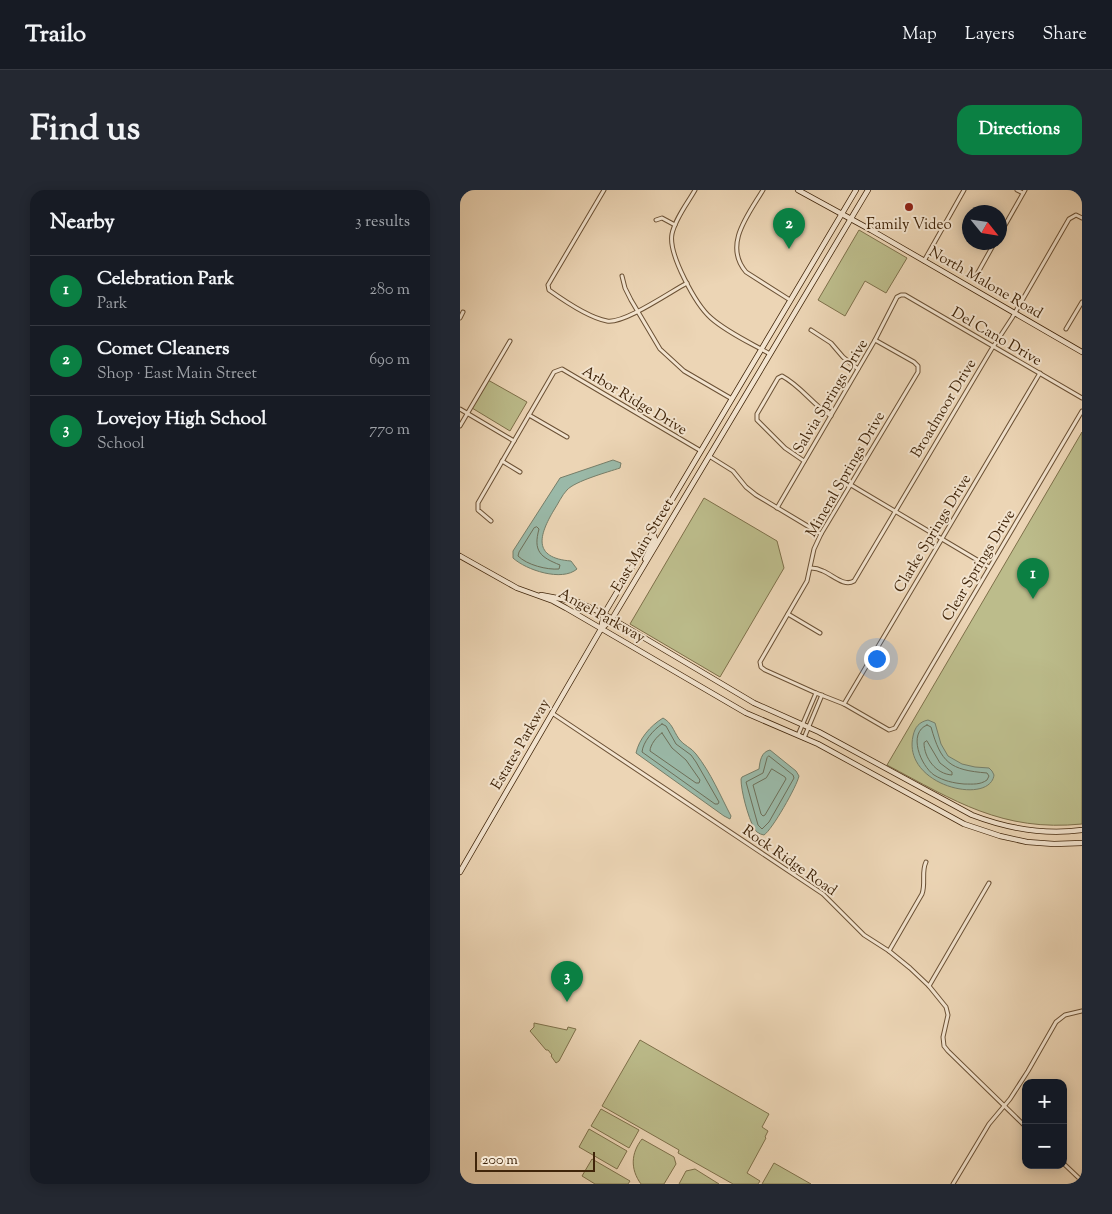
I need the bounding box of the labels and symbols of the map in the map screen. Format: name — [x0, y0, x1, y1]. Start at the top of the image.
marker: Family Video — [903, 201, 915, 213]
north arrow — [962, 205, 1007, 250]
pin: 2 — [773, 208, 805, 249]
place label: Family Video — [866, 215, 952, 236]
street label: North Malone Road — [924, 242, 1047, 325]
street label: Del Cano Drive — [947, 303, 1045, 372]
street label: Salvia Springs Drive — [789, 335, 874, 458]
street label: Broadmoor Drive — [906, 355, 982, 462]
street label: Arbor Ridge Drive — [578, 362, 691, 441]
street label: Mineral Springs Drive — [802, 408, 891, 542]
street label: Clarke Springs Drive — [890, 471, 977, 597]
street label: East Main Street — [607, 495, 680, 597]
street label: Clear Springs Drive — [938, 506, 1021, 626]
pin: 1 — [1017, 558, 1049, 599]
street label: Angel Parkway — [554, 584, 649, 649]
your location — [864, 646, 890, 672]
street label: Estates Parkway — [487, 695, 556, 794]
street label: Rock Ridge Road — [738, 821, 841, 902]
pin: 3 — [551, 961, 583, 1002]
scale bar — [475, 1149, 595, 1172]

